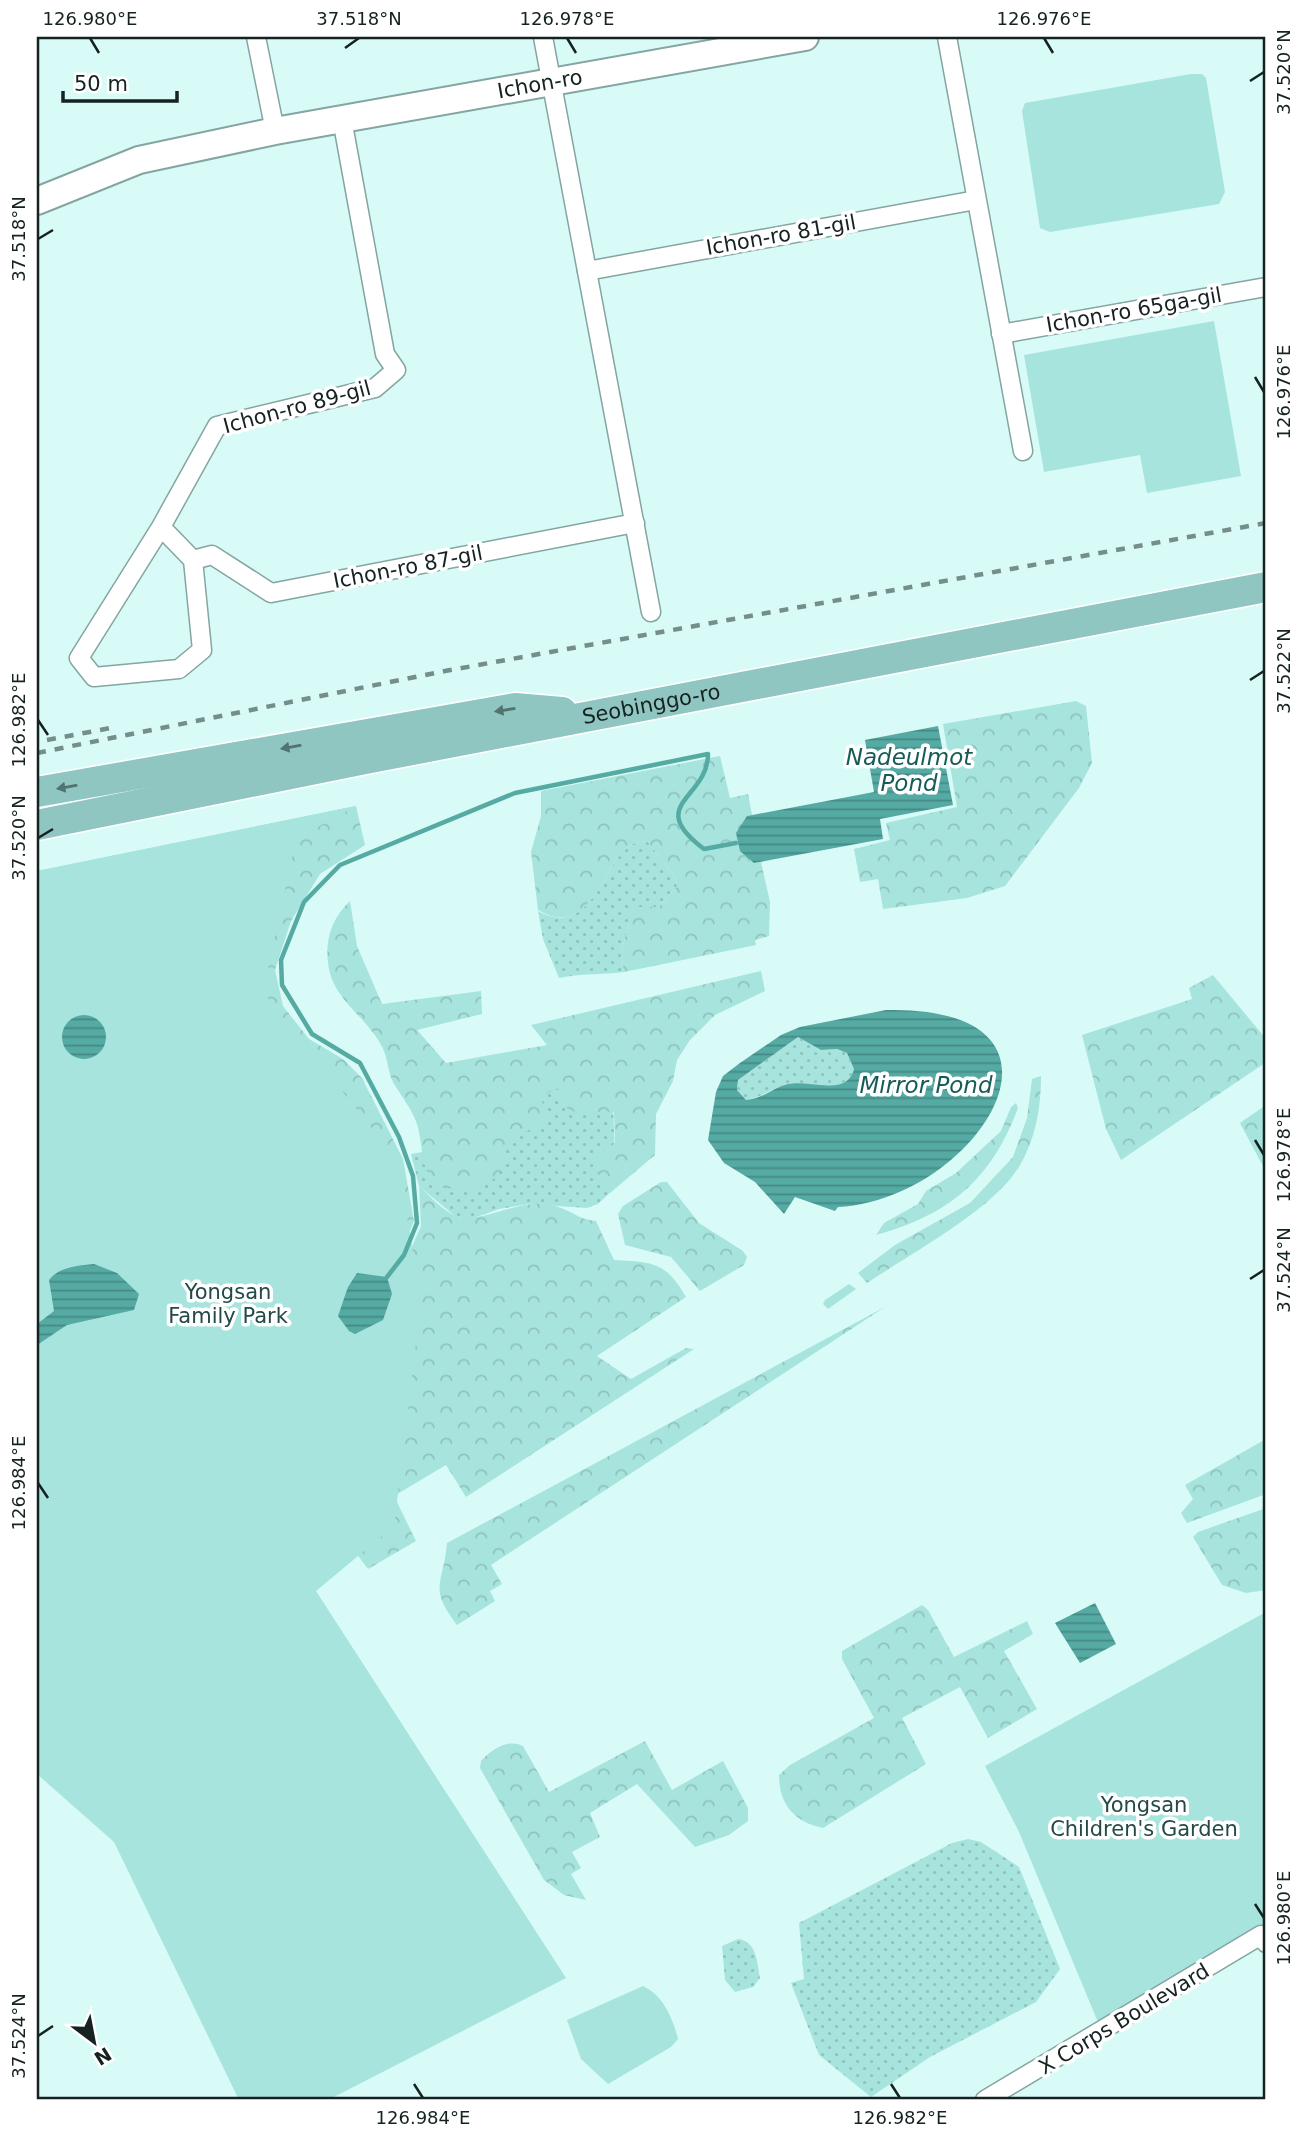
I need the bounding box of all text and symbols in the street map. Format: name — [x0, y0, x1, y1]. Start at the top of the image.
text: 126.980°E — [43, 8, 137, 29]
text: 37.518°N — [316, 8, 402, 29]
text: 126.978°E — [520, 8, 614, 29]
text: 126.976°E — [997, 8, 1091, 29]
text: 37.520°N — [1273, 29, 1294, 115]
scale bar — [63, 60, 177, 104]
street label: Ichon-ro — [496, 65, 584, 103]
text: 50 m — [74, 72, 128, 96]
text: 37.518°N — [8, 196, 29, 282]
street label: Ichon-ro 81-gil — [704, 210, 858, 260]
street label: Ichon-ro 65ga-gil — [1044, 283, 1224, 337]
text: 126.976°E — [1273, 345, 1294, 439]
street label: Ichon-ro 89-gil — [221, 376, 373, 438]
street label: Ichon-ro 87-gil — [331, 541, 485, 593]
text: 37.522°N — [1273, 628, 1294, 714]
text: 126.982°E — [8, 673, 29, 767]
street label: Seobinggo-ro — [580, 679, 722, 729]
one-way arrow — [494, 705, 516, 716]
one-way arrow — [279, 742, 301, 753]
water label: Nadeulmot Pond — [846, 744, 973, 796]
one-way arrow — [56, 782, 78, 793]
text: 37.520°N — [8, 795, 29, 881]
water label: Mirror Pond — [859, 1072, 993, 1098]
text: 126.978°E — [1273, 1108, 1294, 1202]
text: 37.524°N — [1273, 1227, 1294, 1313]
park label: Yongsan Family Park — [168, 1280, 289, 1328]
text: 126.984°E — [8, 1436, 29, 1530]
park label: Yongsan Children's Garden — [1050, 1793, 1238, 1841]
text: 126.980°E — [1273, 1871, 1294, 1965]
street label: X Corps Boulevard — [1035, 1959, 1213, 2079]
text: 37.524°N — [8, 1993, 29, 2079]
north arrow — [60, 2008, 130, 2078]
text: N — [90, 2043, 116, 2070]
text: 126.984°E — [376, 2107, 470, 2128]
text: 126.982°E — [853, 2107, 947, 2128]

